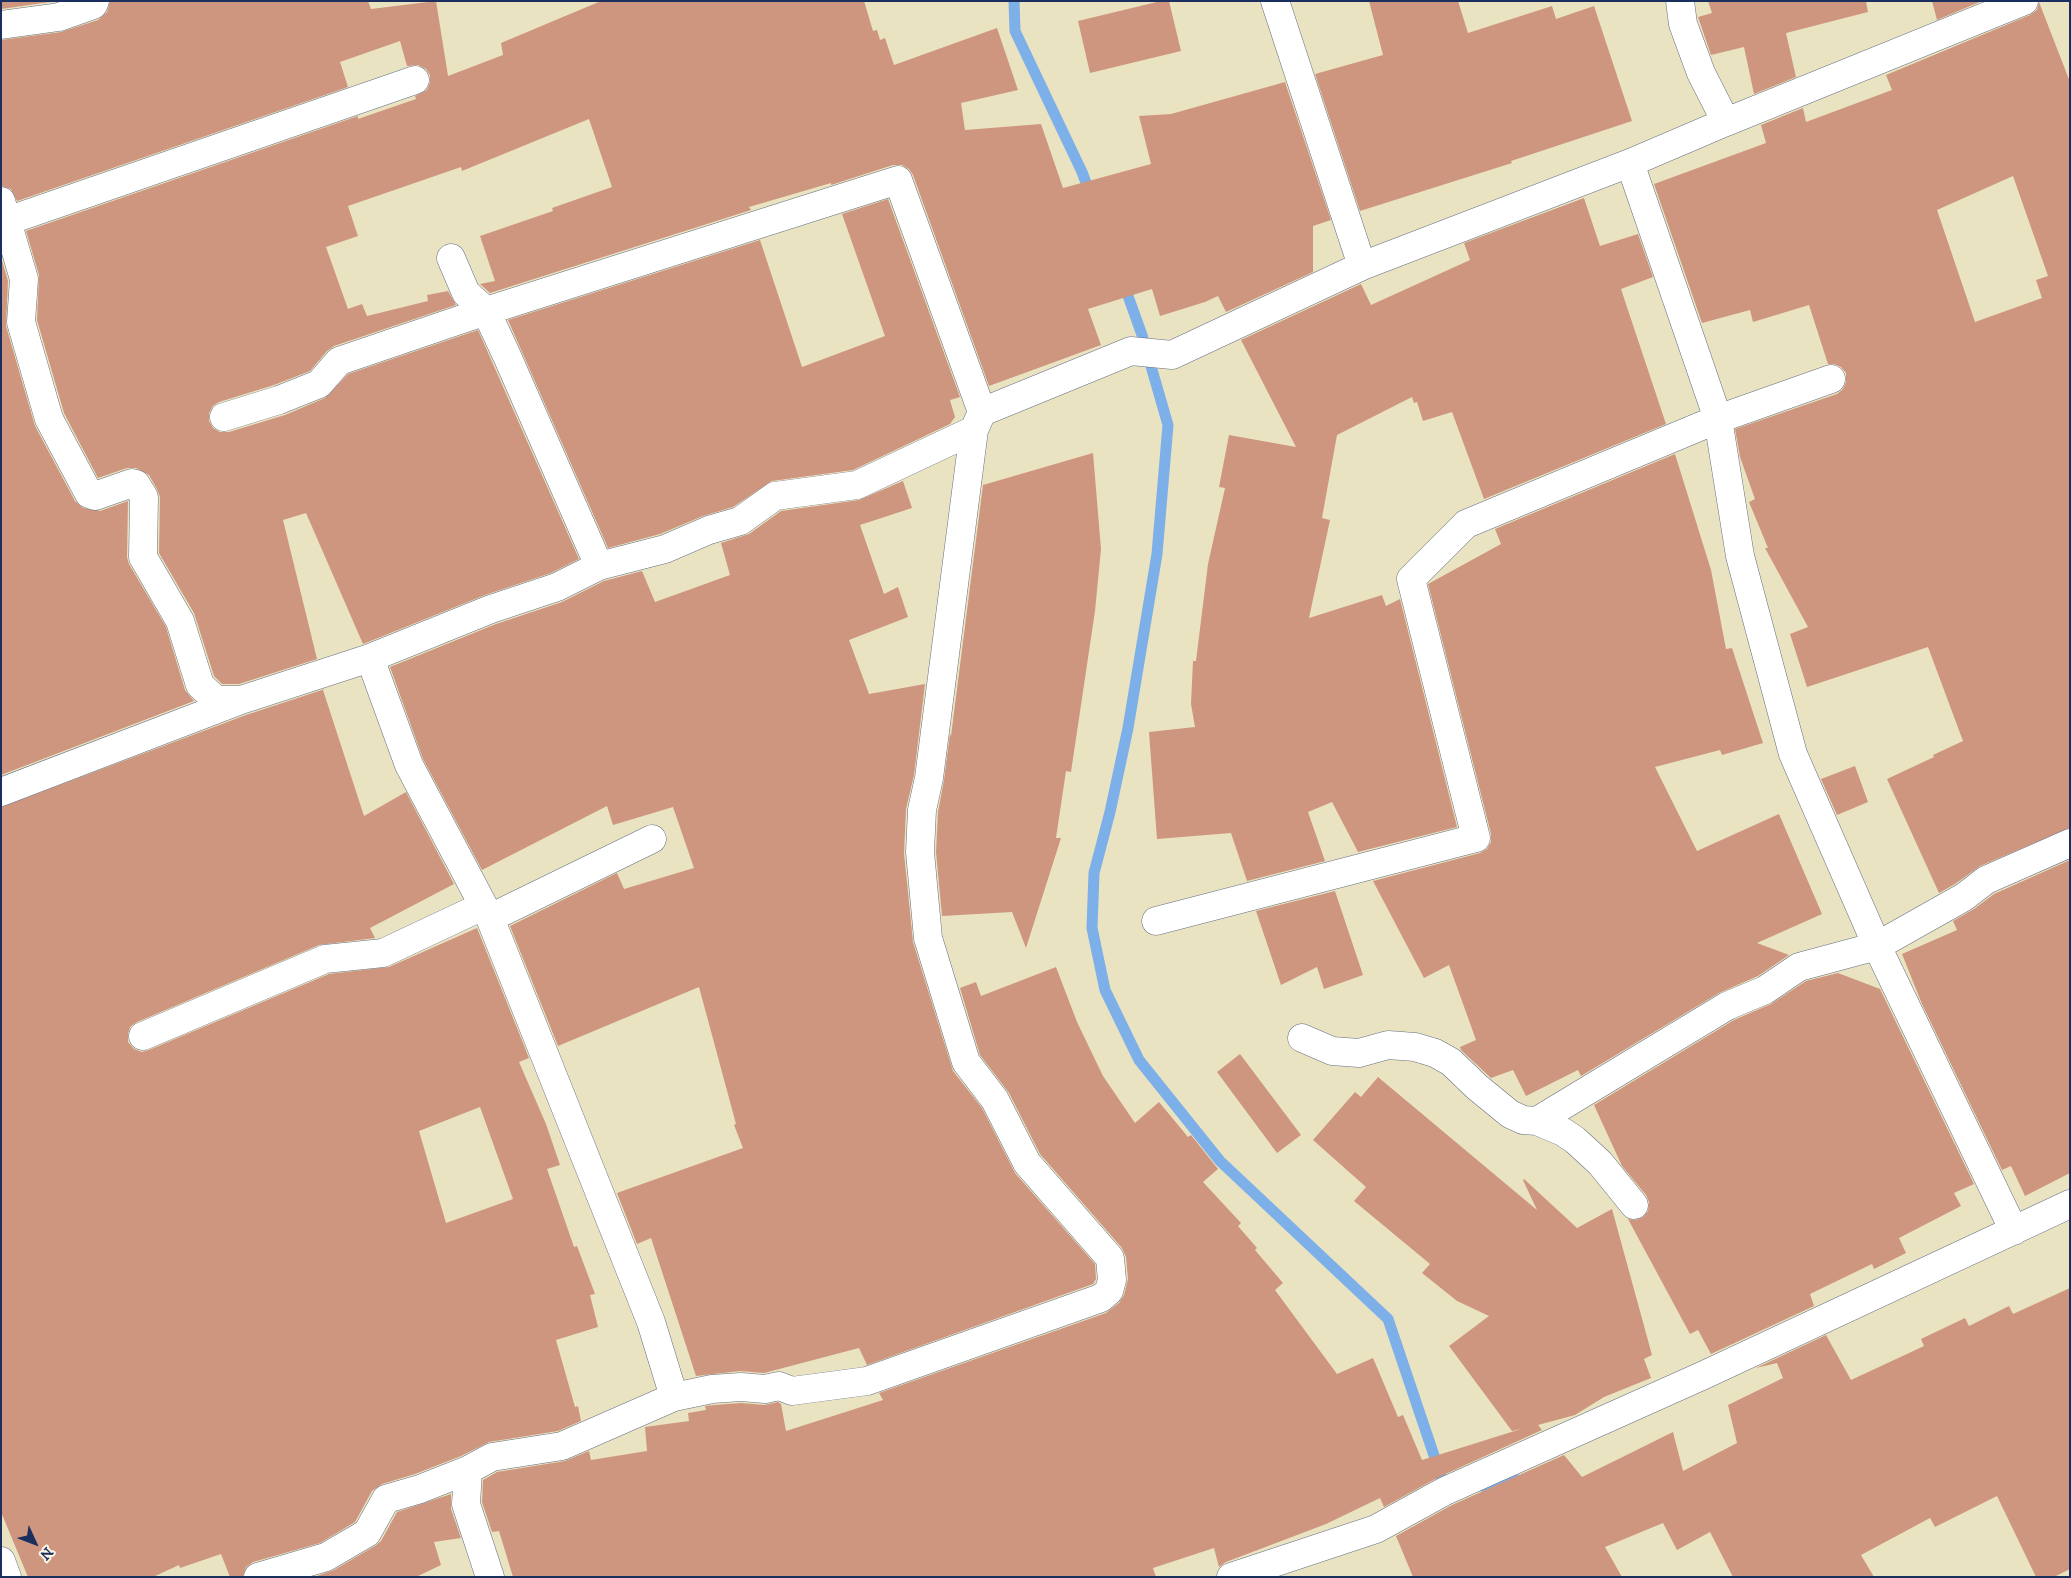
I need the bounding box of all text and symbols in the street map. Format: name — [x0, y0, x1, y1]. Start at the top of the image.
north arrow — [10, 1518, 60, 1568]
text: N — [35, 1543, 56, 1564]

